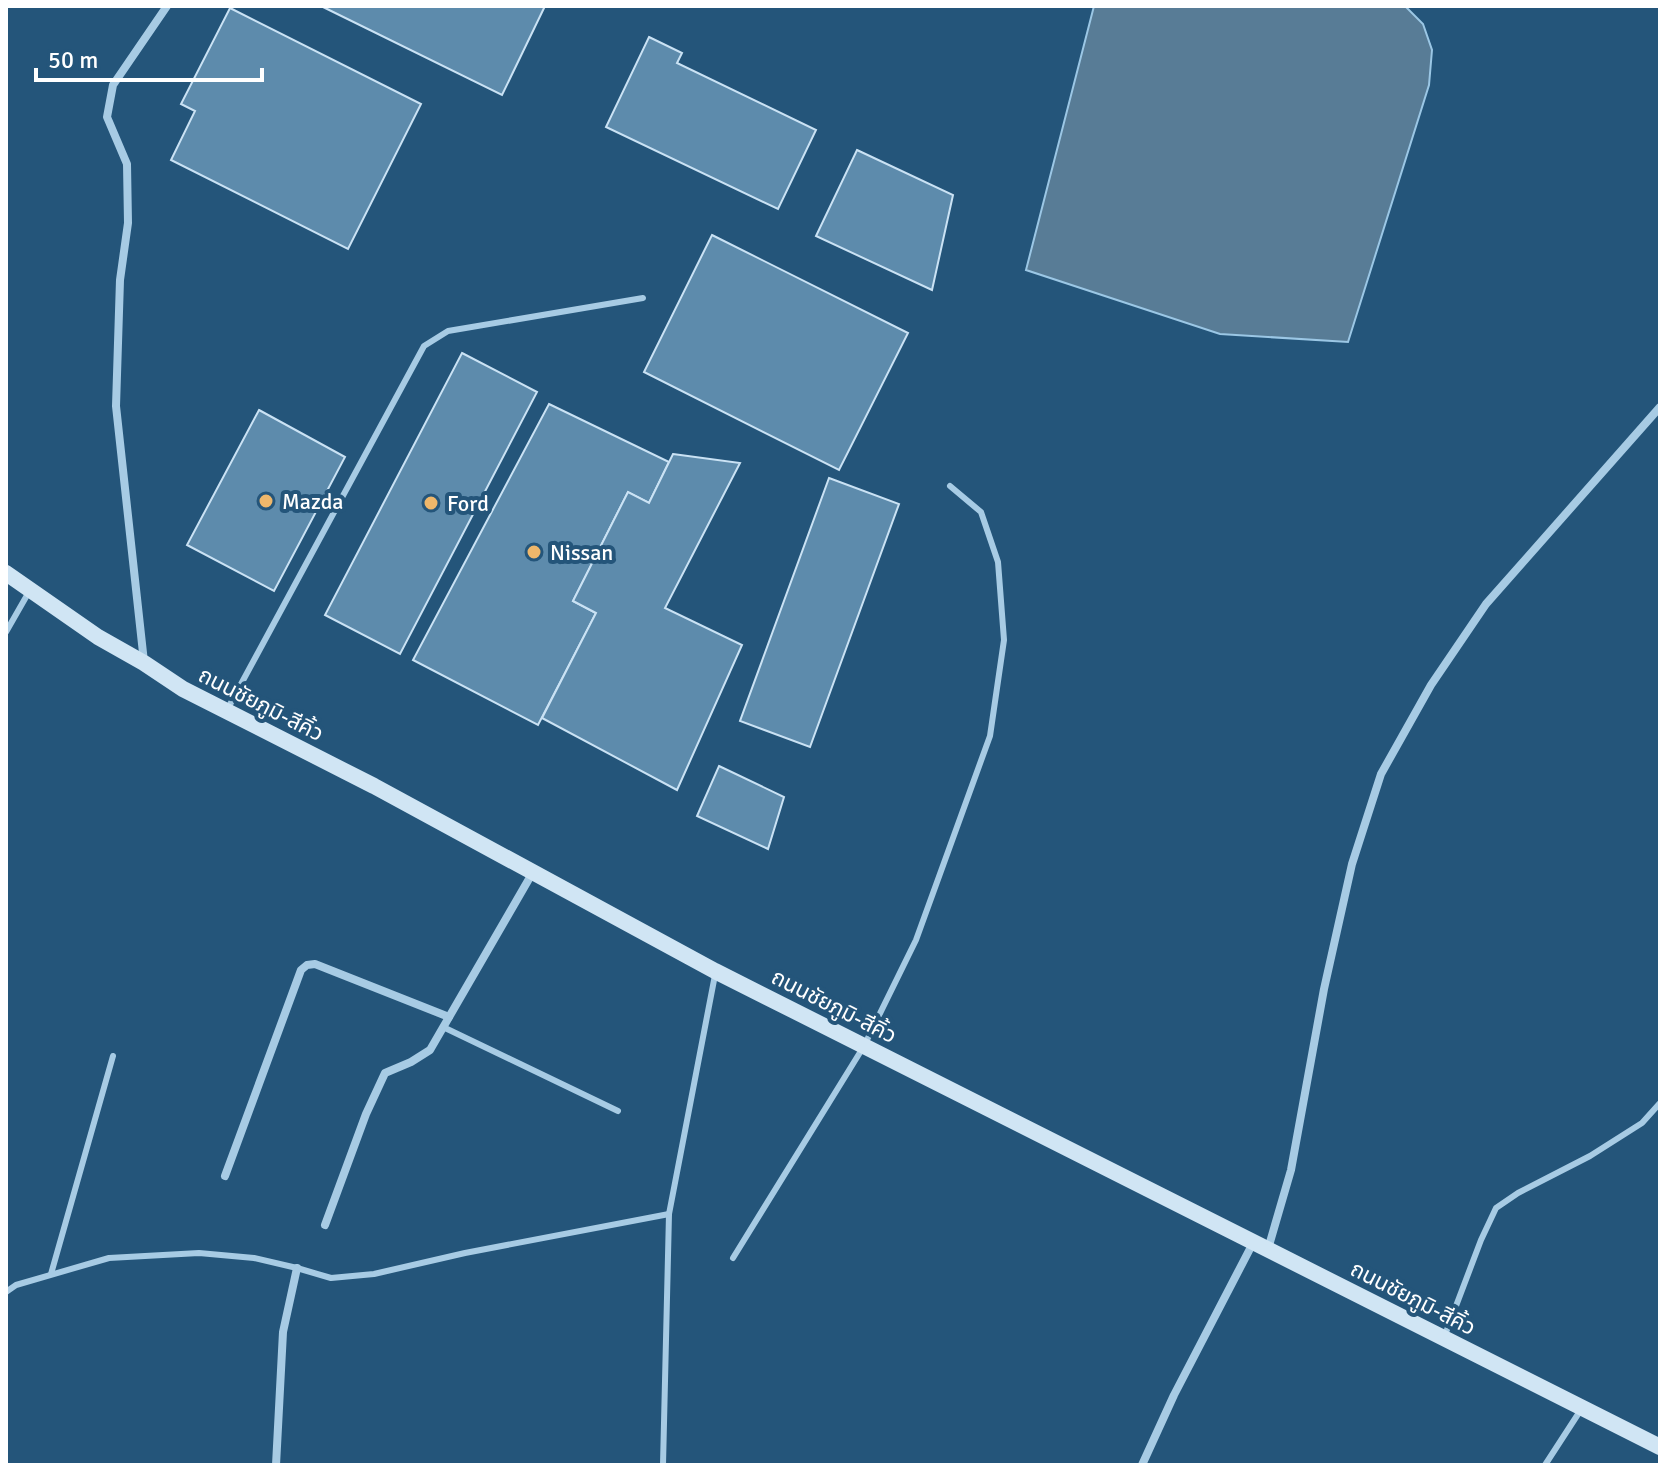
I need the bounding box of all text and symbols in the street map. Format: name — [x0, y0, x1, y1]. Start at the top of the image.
scale bar — [36, 32, 262, 82]
text: 50 m — [48, 45, 98, 75]
place label: Mazda — [282, 488, 343, 515]
place label: Ford — [447, 490, 489, 517]
marker: Mazda — [257, 492, 275, 510]
marker: Ford — [422, 494, 440, 512]
place label: Nissan — [550, 539, 613, 566]
marker: Nissan — [525, 543, 543, 561]
street label: ถนนชัยภูมิ-สีคิ้ว — [194, 660, 328, 747]
street label: ถนนชัยภูมิ-สีคิ้ว — [767, 962, 901, 1049]
street label: ถนนชัยภูมิ-สีคิ้ว — [1346, 1254, 1480, 1341]

